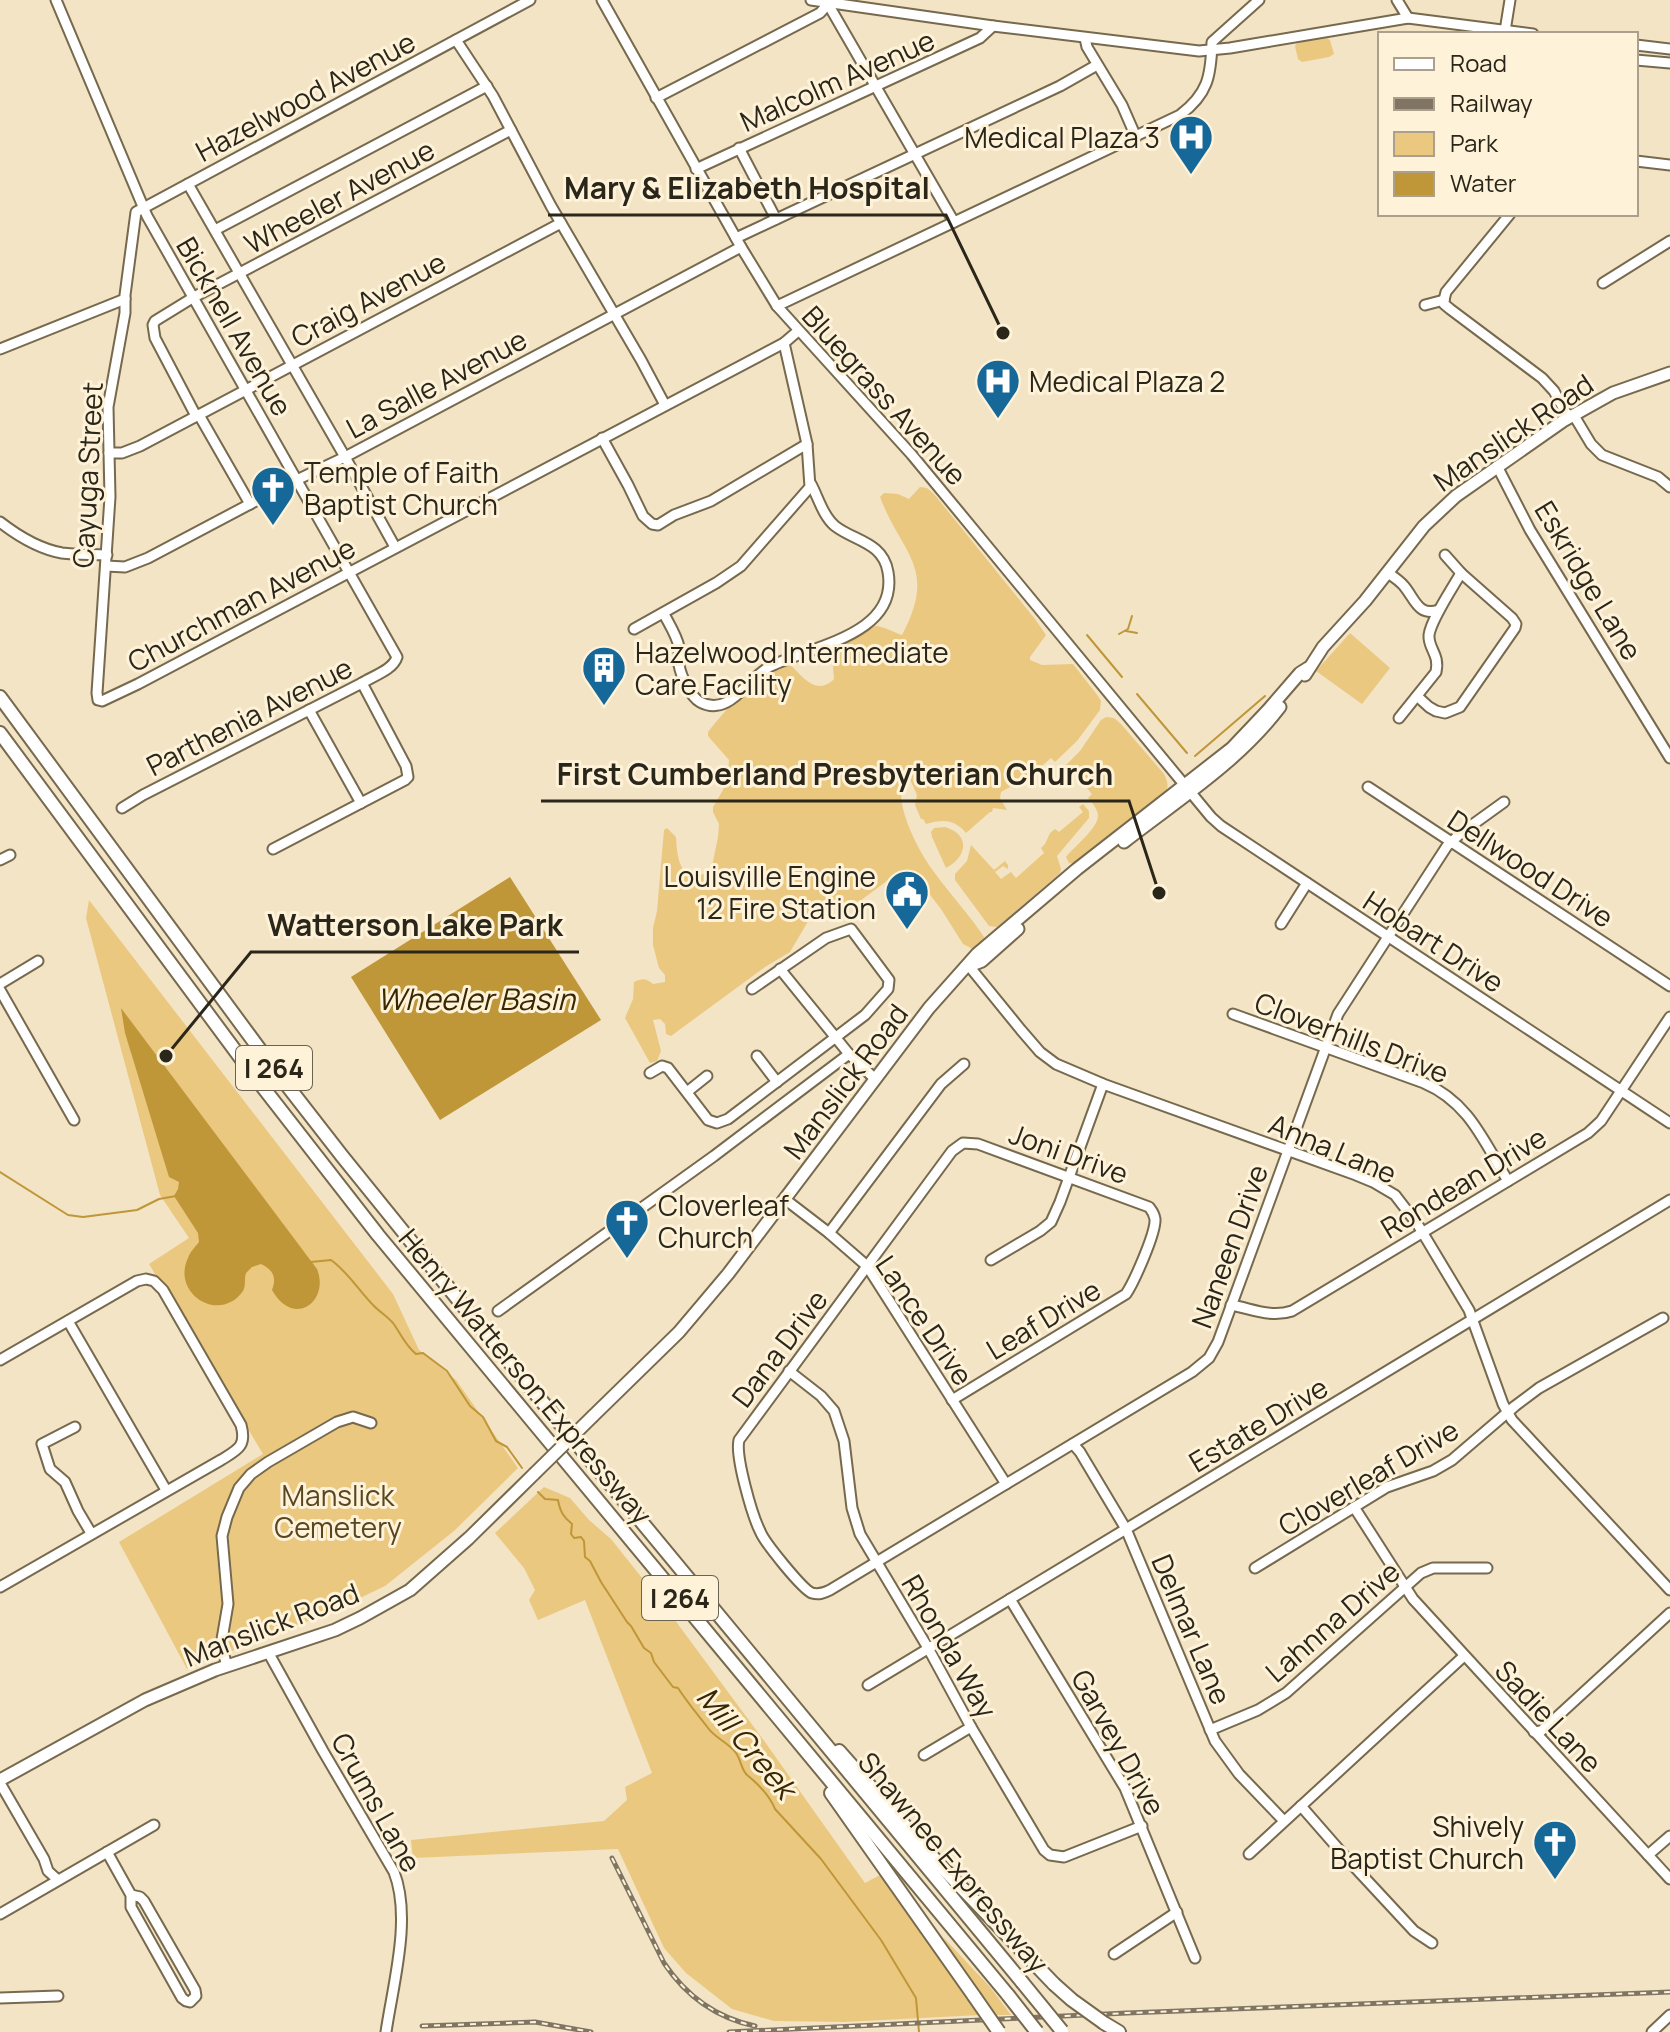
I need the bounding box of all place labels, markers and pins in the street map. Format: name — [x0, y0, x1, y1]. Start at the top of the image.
hospital icon: Medical Plaza 3 — [1167, 113, 1215, 176]
place label: Medical Plaza 3 — [964, 118, 1160, 156]
callout: Mary & Elizabeth Hospital — [548, 161, 946, 215]
hospital icon: Medical Plaza 2 — [974, 357, 1022, 420]
place label: Medical Plaza 2 — [1029, 362, 1225, 400]
place label: Temple of Faith Baptist Church — [304, 453, 499, 523]
church icon: Temple of Faith Baptist Church — [249, 464, 297, 527]
place label: Hazelwood Intermediate Care Facility — [635, 633, 949, 703]
building icon: Hazelwood Intermediate Care Facility — [580, 644, 628, 707]
callout: First Cumberland Presbyterian Church — [541, 747, 1129, 801]
place label: Louisville Engine 12 Fire Station — [663, 857, 876, 927]
public building icon: Louisville Engine 12 Fire Station — [883, 868, 931, 931]
callout: Watterson Lake Park — [251, 898, 579, 952]
place label: Cloverleaf Church — [658, 1186, 789, 1256]
church icon: Cloverleaf Church — [603, 1197, 651, 1260]
place label: Shively Baptist Church — [1330, 1807, 1524, 1877]
church icon: Shively Baptist Church — [1531, 1818, 1579, 1881]

